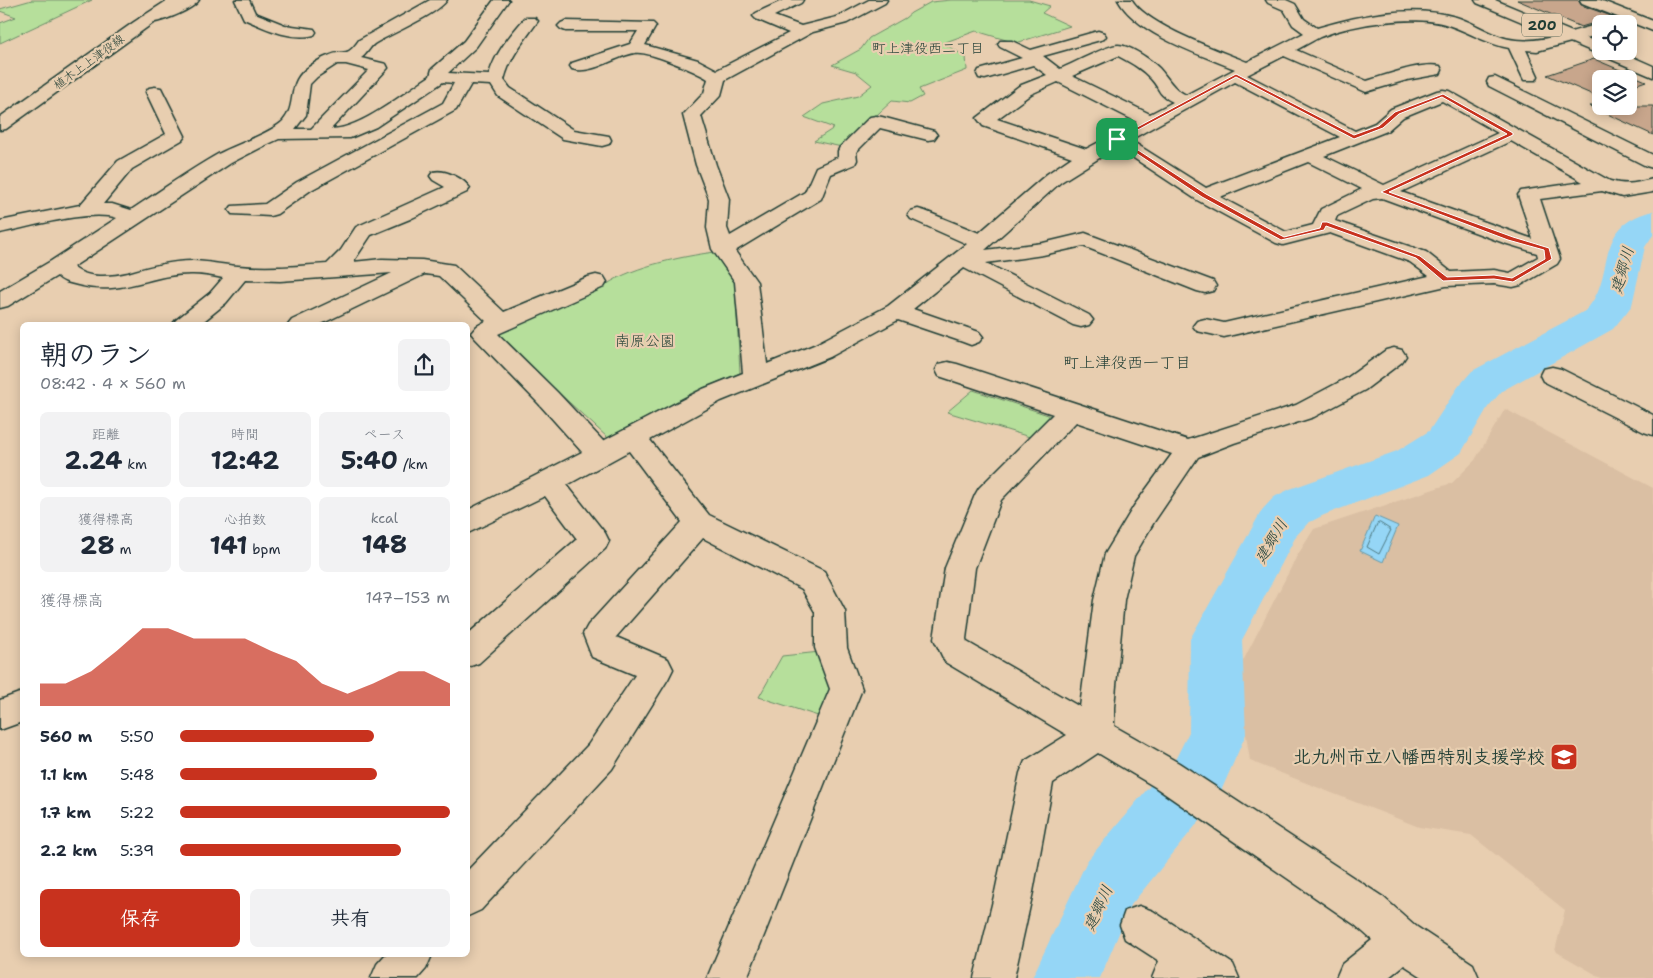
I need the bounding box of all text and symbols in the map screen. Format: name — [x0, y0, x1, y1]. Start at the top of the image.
road number: 200 — [1522, 14, 1562, 36]
map controls — [1592, 15, 1637, 115]
button: locate — [1592, 15, 1637, 60]
street label: 植木上上津役線 — [50, 31, 128, 93]
district label: 町上津役西二丁目 — [872, 39, 984, 57]
button: layers — [1592, 70, 1637, 115]
pin — [1096, 118, 1138, 160]
icon: arrive — [1103, 125, 1131, 153]
water label: 建郷川 — [1605, 244, 1639, 296]
park label: 南原公園 — [615, 331, 675, 351]
text: 朝のラン — [40, 335, 152, 373]
button: share — [398, 339, 450, 391]
district label: 町上津役西一丁目 — [1063, 352, 1191, 373]
text: 08:42 · 4 × 560 m — [40, 373, 186, 394]
text: 距離 — [92, 425, 120, 443]
text: 時間 — [231, 425, 259, 443]
text: ペース — [364, 425, 405, 443]
text: 2.24 — [64, 443, 122, 477]
text: 12:42 — [211, 443, 279, 477]
text: 5:40 — [341, 443, 398, 477]
text: km — [122, 455, 147, 473]
text: /km — [398, 455, 428, 473]
text: kcal — [371, 509, 398, 527]
text: 獲得標高 — [78, 510, 134, 528]
text: 心拍数 — [224, 510, 266, 528]
water label: 建郷川 — [1250, 515, 1292, 567]
text: 148 — [361, 527, 407, 561]
text: 28 — [80, 528, 115, 562]
text: 141 — [209, 528, 248, 562]
text: m — [115, 540, 131, 558]
text: bpm — [248, 540, 281, 558]
text: 147–153 m — [366, 587, 450, 608]
text: 獲得標高 — [40, 590, 104, 611]
text: 560 m — [40, 726, 92, 747]
text: 5:50 — [120, 726, 154, 747]
school or university icon: 北九州市立八幡西特別支援学校 — [1549, 742, 1579, 772]
place label: 北九州市立八幡西特別支援学校 — [1293, 745, 1545, 769]
text: 1.1 km — [40, 764, 87, 785]
text: 5:48 — [120, 764, 155, 785]
text: 1.7 km — [40, 802, 91, 823]
text: 5:22 — [120, 802, 154, 823]
text: 2.2 km — [40, 840, 97, 861]
text: 5:39 — [120, 840, 154, 861]
water label: 建郷川 — [1078, 882, 1118, 934]
button: 保存 — [40, 889, 240, 947]
button: 共有 — [250, 889, 450, 947]

